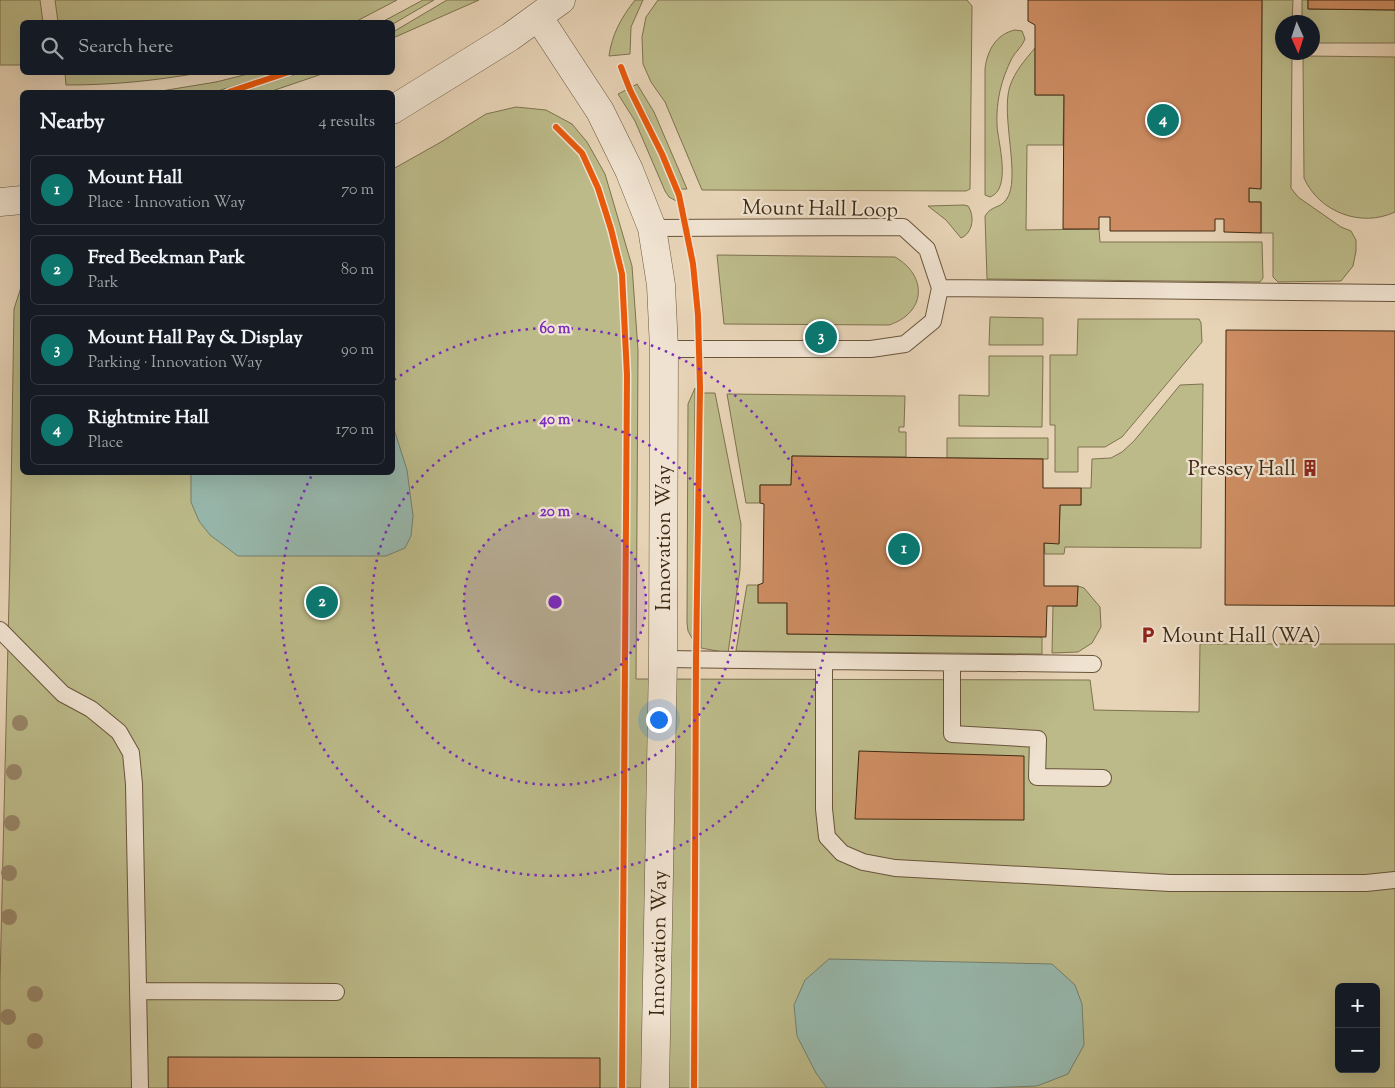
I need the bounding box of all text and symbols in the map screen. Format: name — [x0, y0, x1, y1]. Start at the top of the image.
north arrow — [1275, 15, 1320, 60]
search box — [20, 20, 395, 75]
icon: search — [38, 34, 66, 62]
text: Search here — [78, 34, 173, 61]
pin: 4 — [1147, 101, 1179, 139]
text: Nearby — [40, 108, 105, 138]
text: 4 results — [319, 111, 375, 134]
text: Mount Hall — [88, 165, 183, 192]
text: 1 — [54, 179, 60, 202]
text: 70 m — [341, 179, 374, 202]
text: Place · Innovation Way — [88, 192, 246, 215]
street label: Mount Hall Loop — [742, 194, 898, 226]
text: Fred Beekman Park — [88, 245, 245, 272]
text: 2 — [53, 259, 61, 282]
text: 80 m — [341, 259, 374, 282]
text: Park — [88, 272, 119, 295]
pin: 3 — [805, 318, 837, 356]
text: 60 m — [540, 319, 571, 340]
text: Mount Hall Pay & Display — [88, 325, 303, 352]
text: 3 — [54, 339, 60, 362]
text: 90 m — [341, 339, 374, 362]
text: Parking · Innovation Way — [88, 352, 262, 375]
text: Rightmire Hall — [88, 405, 209, 432]
text: 40 m — [539, 410, 571, 431]
text: 4 — [53, 419, 61, 442]
text: 170 m — [336, 419, 374, 442]
text: Place — [88, 432, 123, 455]
place label: Pressey Hall — [1188, 455, 1296, 485]
building icon: Pressey Hall — [1300, 458, 1320, 478]
street label: Innovation Way — [650, 464, 680, 611]
text: 20 m — [540, 502, 571, 523]
pin: 1 — [888, 530, 920, 568]
pin: 2 — [306, 583, 338, 621]
centre of rings — [546, 593, 564, 611]
place label: Mount Hall (WA) — [1162, 622, 1321, 652]
parking icon: Mount Hall (WA) — [1138, 625, 1158, 645]
your location — [646, 707, 672, 733]
street label: Innovation Way — [644, 869, 676, 1016]
map controls — [1335, 983, 1380, 1073]
button: + — [1335, 983, 1380, 1028]
button: − — [1335, 1028, 1380, 1073]

